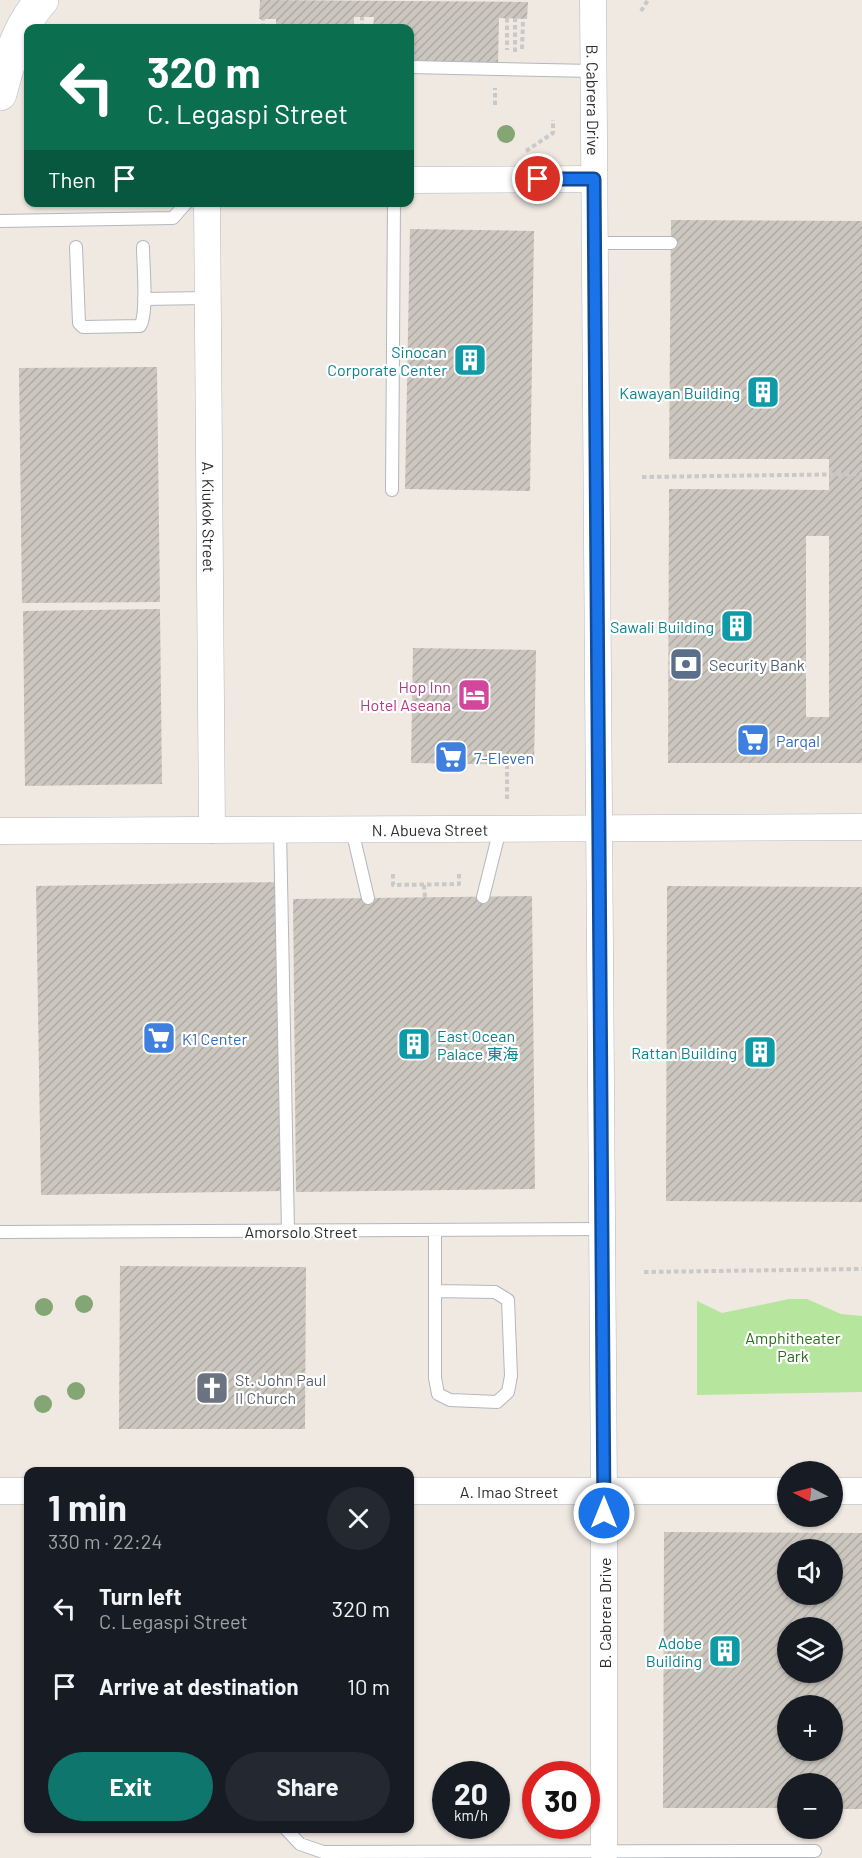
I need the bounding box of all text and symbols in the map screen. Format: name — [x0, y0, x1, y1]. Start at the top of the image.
street label: B. Cabrera Drive — [584, 44, 604, 156]
text: 320 m — [147, 46, 261, 96]
icon: left — [48, 48, 126, 126]
text: C. Legaspi Street — [147, 97, 348, 129]
pin — [512, 153, 563, 204]
icon: arrive — [108, 162, 141, 195]
icon: arrive — [521, 162, 554, 195]
text: Then — [48, 166, 96, 192]
place label: Sinocan Corporate Center — [327, 342, 447, 379]
building icon: Sinocan Corporate Center — [452, 342, 488, 378]
building icon: Kawayan Building — [745, 374, 781, 410]
place label: Kawayan Building — [619, 383, 740, 402]
street label: A. Kiukok Street — [200, 461, 219, 573]
building icon: Sawali Building — [719, 608, 755, 644]
place label: Sawali Building — [610, 617, 714, 636]
bank icon: Security Bank — [668, 646, 704, 682]
place label: Security Bank — [709, 655, 805, 674]
place label: Hop Inn Hotel Aseana — [360, 677, 451, 714]
hotel icon: Hop Inn Hotel Aseana — [456, 677, 492, 713]
supermarket icon: Parqal — [735, 722, 771, 758]
place label: Parqal — [776, 731, 820, 750]
supermarket icon: 7-Eleven — [433, 739, 469, 775]
place label: 7-Eleven — [474, 748, 534, 767]
street label: N. Abueva Street — [372, 819, 488, 839]
supermarket icon: K1 Center — [141, 1020, 177, 1056]
building icon: East Ocean Palace 東海 — [396, 1026, 432, 1062]
place label: East Ocean Palace 東海 — [437, 1026, 518, 1063]
place label: K1 Center — [182, 1029, 248, 1048]
building icon: Rattan Building — [742, 1034, 778, 1070]
place label: Rattan Building — [631, 1043, 737, 1062]
street label: Amorsolo Street — [244, 1222, 358, 1241]
park label: Amphitheater Park — [745, 1328, 841, 1365]
church icon: St. John Paul II Church — [194, 1370, 230, 1406]
place label: St. John Paul II Church — [235, 1370, 326, 1407]
north arrow — [777, 1461, 843, 1527]
map controls — [777, 1461, 843, 1839]
position arrow — [572, 1481, 636, 1545]
street label: A. Imao Street — [460, 1482, 558, 1501]
text: 1 min — [48, 1485, 127, 1528]
button: close — [327, 1487, 390, 1550]
text: 330 m · 22:24 — [48, 1529, 163, 1553]
button: sound — [777, 1539, 843, 1605]
street label: B. Cabrera Drive — [595, 1557, 614, 1669]
text: Turn left — [99, 1583, 182, 1609]
icon: left — [48, 1592, 81, 1625]
text: 320 m — [332, 1595, 390, 1621]
text: C. Legaspi Street — [99, 1609, 248, 1633]
button: layers — [777, 1617, 843, 1683]
place label: Adobe Building — [646, 1633, 702, 1670]
building icon: Adobe Building — [707, 1633, 743, 1669]
icon: arrive — [48, 1670, 81, 1703]
text: Arrive at destination — [99, 1673, 298, 1699]
text: 10 m — [347, 1673, 390, 1699]
button: + — [777, 1695, 843, 1761]
button: Exit — [48, 1752, 213, 1821]
button: Share — [225, 1752, 390, 1821]
speed limit sign: 30 — [522, 1761, 600, 1839]
button: − — [777, 1773, 843, 1839]
text: 20 — [454, 1775, 488, 1811]
text: km/h — [454, 1806, 488, 1824]

